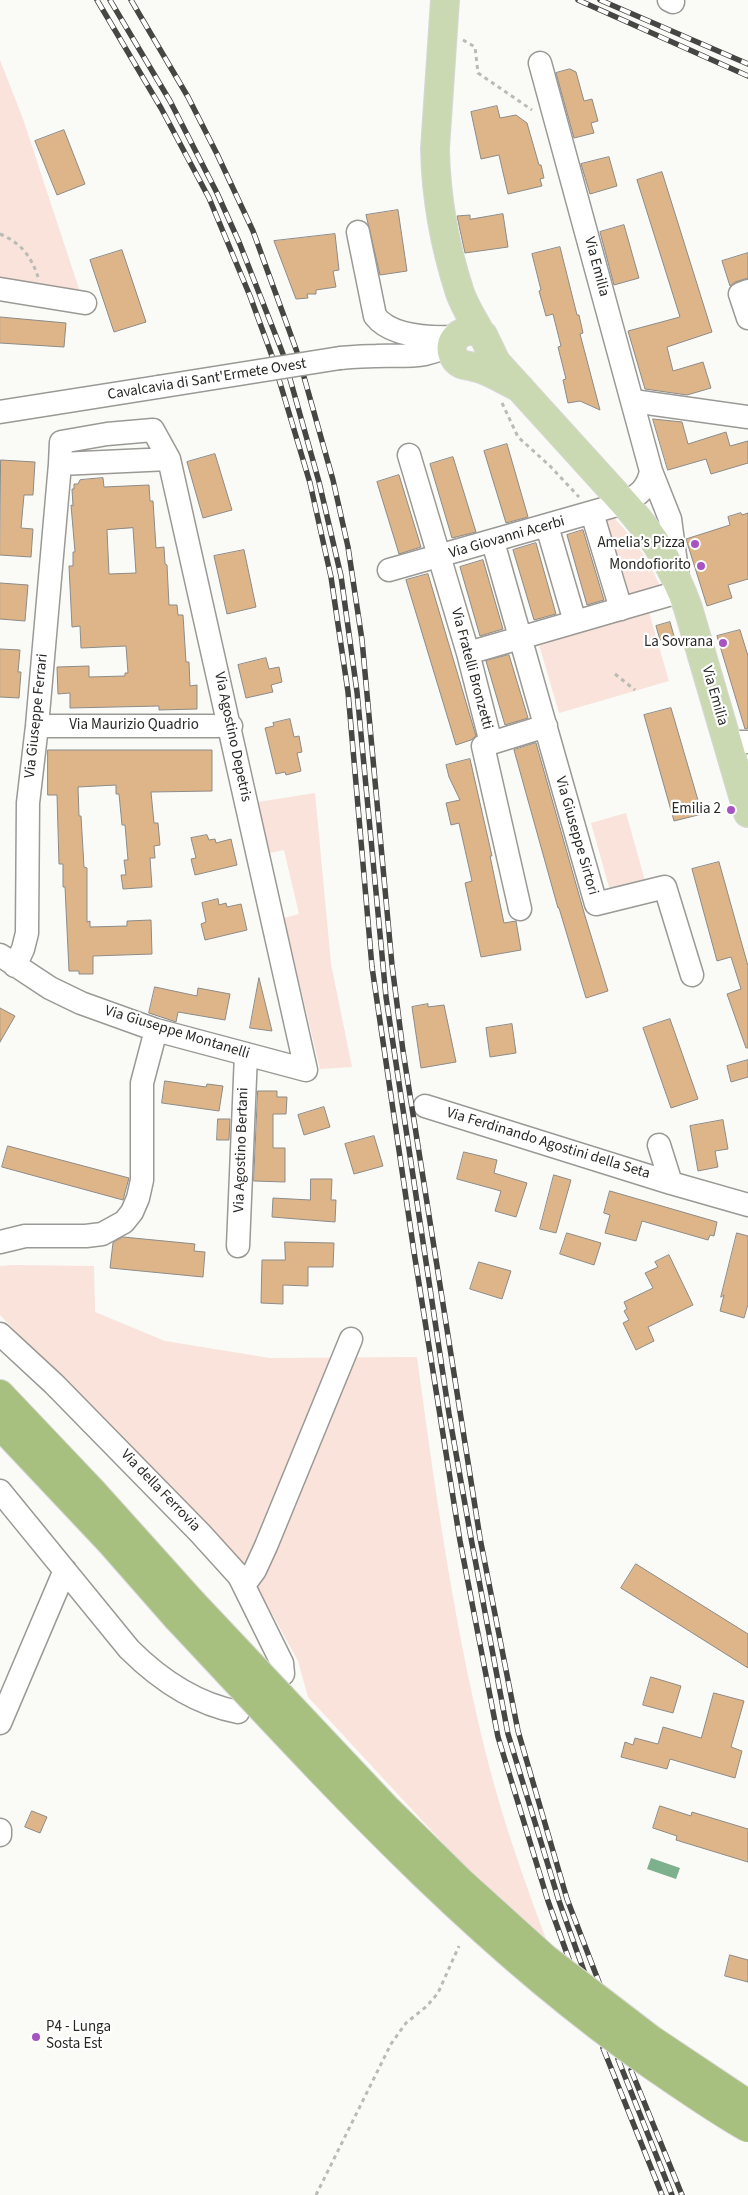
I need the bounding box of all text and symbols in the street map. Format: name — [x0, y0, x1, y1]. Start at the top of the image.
street label: Via Emilia — [579, 235, 613, 299]
street label: Cavalcavia di Sant'Ermete Ovest — [106, 355, 308, 405]
street label: Via Giovanni Acerbi — [447, 513, 567, 563]
place label: Amelia’s Pizza — [597, 535, 685, 553]
marker: Amelia’s Pizza — [689, 538, 701, 550]
place label: Mondofiorito — [609, 557, 691, 575]
marker: Mondofiorito — [695, 560, 707, 572]
street label: Via Fratelli Bronzetti — [446, 606, 496, 732]
place label: La Sovrana — [644, 634, 713, 652]
marker: La Sovrana — [717, 637, 729, 649]
street label: Via Giuseppe Ferrari — [22, 653, 52, 779]
street label: Via Emilia — [697, 664, 731, 728]
street label: Via Agostino Depetris — [209, 670, 255, 804]
street label: Via Maurizio Quadrio — [69, 717, 199, 735]
street label: Via Giuseppe Sirtori — [550, 775, 602, 897]
place label: Emilia 2 — [671, 801, 721, 819]
marker: Emilia 2 — [725, 804, 737, 816]
street label: Via Giuseppe Montanelli — [102, 1002, 252, 1064]
street label: Via Agostino Bertani — [231, 1087, 253, 1213]
street label: Via Ferdinando Agostini della Seta — [444, 1104, 652, 1184]
street label: Via della Ferrovia — [116, 1446, 204, 1536]
place label: P4 - Lunga Sosta Est — [46, 2019, 111, 2054]
marker: P4 - Lunga Sosta Est — [30, 2031, 42, 2043]

